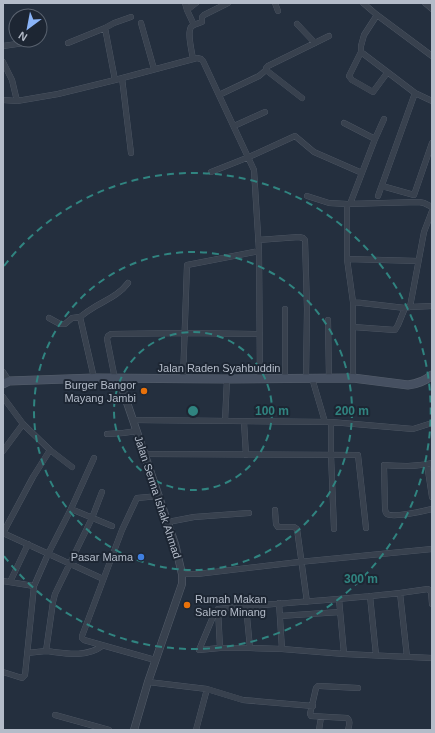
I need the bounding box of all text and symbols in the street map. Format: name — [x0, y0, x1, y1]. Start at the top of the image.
north arrow — [8, 8, 48, 48]
text: N — [16, 29, 29, 44]
street label: Jalan Raden Syahbuddin — [158, 362, 280, 374]
place label: Burger Bangor Mayang Jambi — [64, 379, 136, 404]
marker: Burger Bangor Mayang Jambi — [139, 386, 149, 396]
centre of rings — [186, 404, 200, 418]
text: 100 m — [255, 404, 289, 418]
text: 200 m — [335, 404, 369, 418]
street label: Jalan Serma Ishak Ahmad — [132, 434, 184, 560]
place label: Pasar Mama — [71, 551, 134, 563]
marker: Pasar Mama — [136, 552, 146, 562]
text: 300 m — [344, 572, 378, 586]
place label: Rumah Makan Salero Minang — [195, 593, 267, 618]
marker: Rumah Makan Salero Minang — [182, 600, 192, 610]

